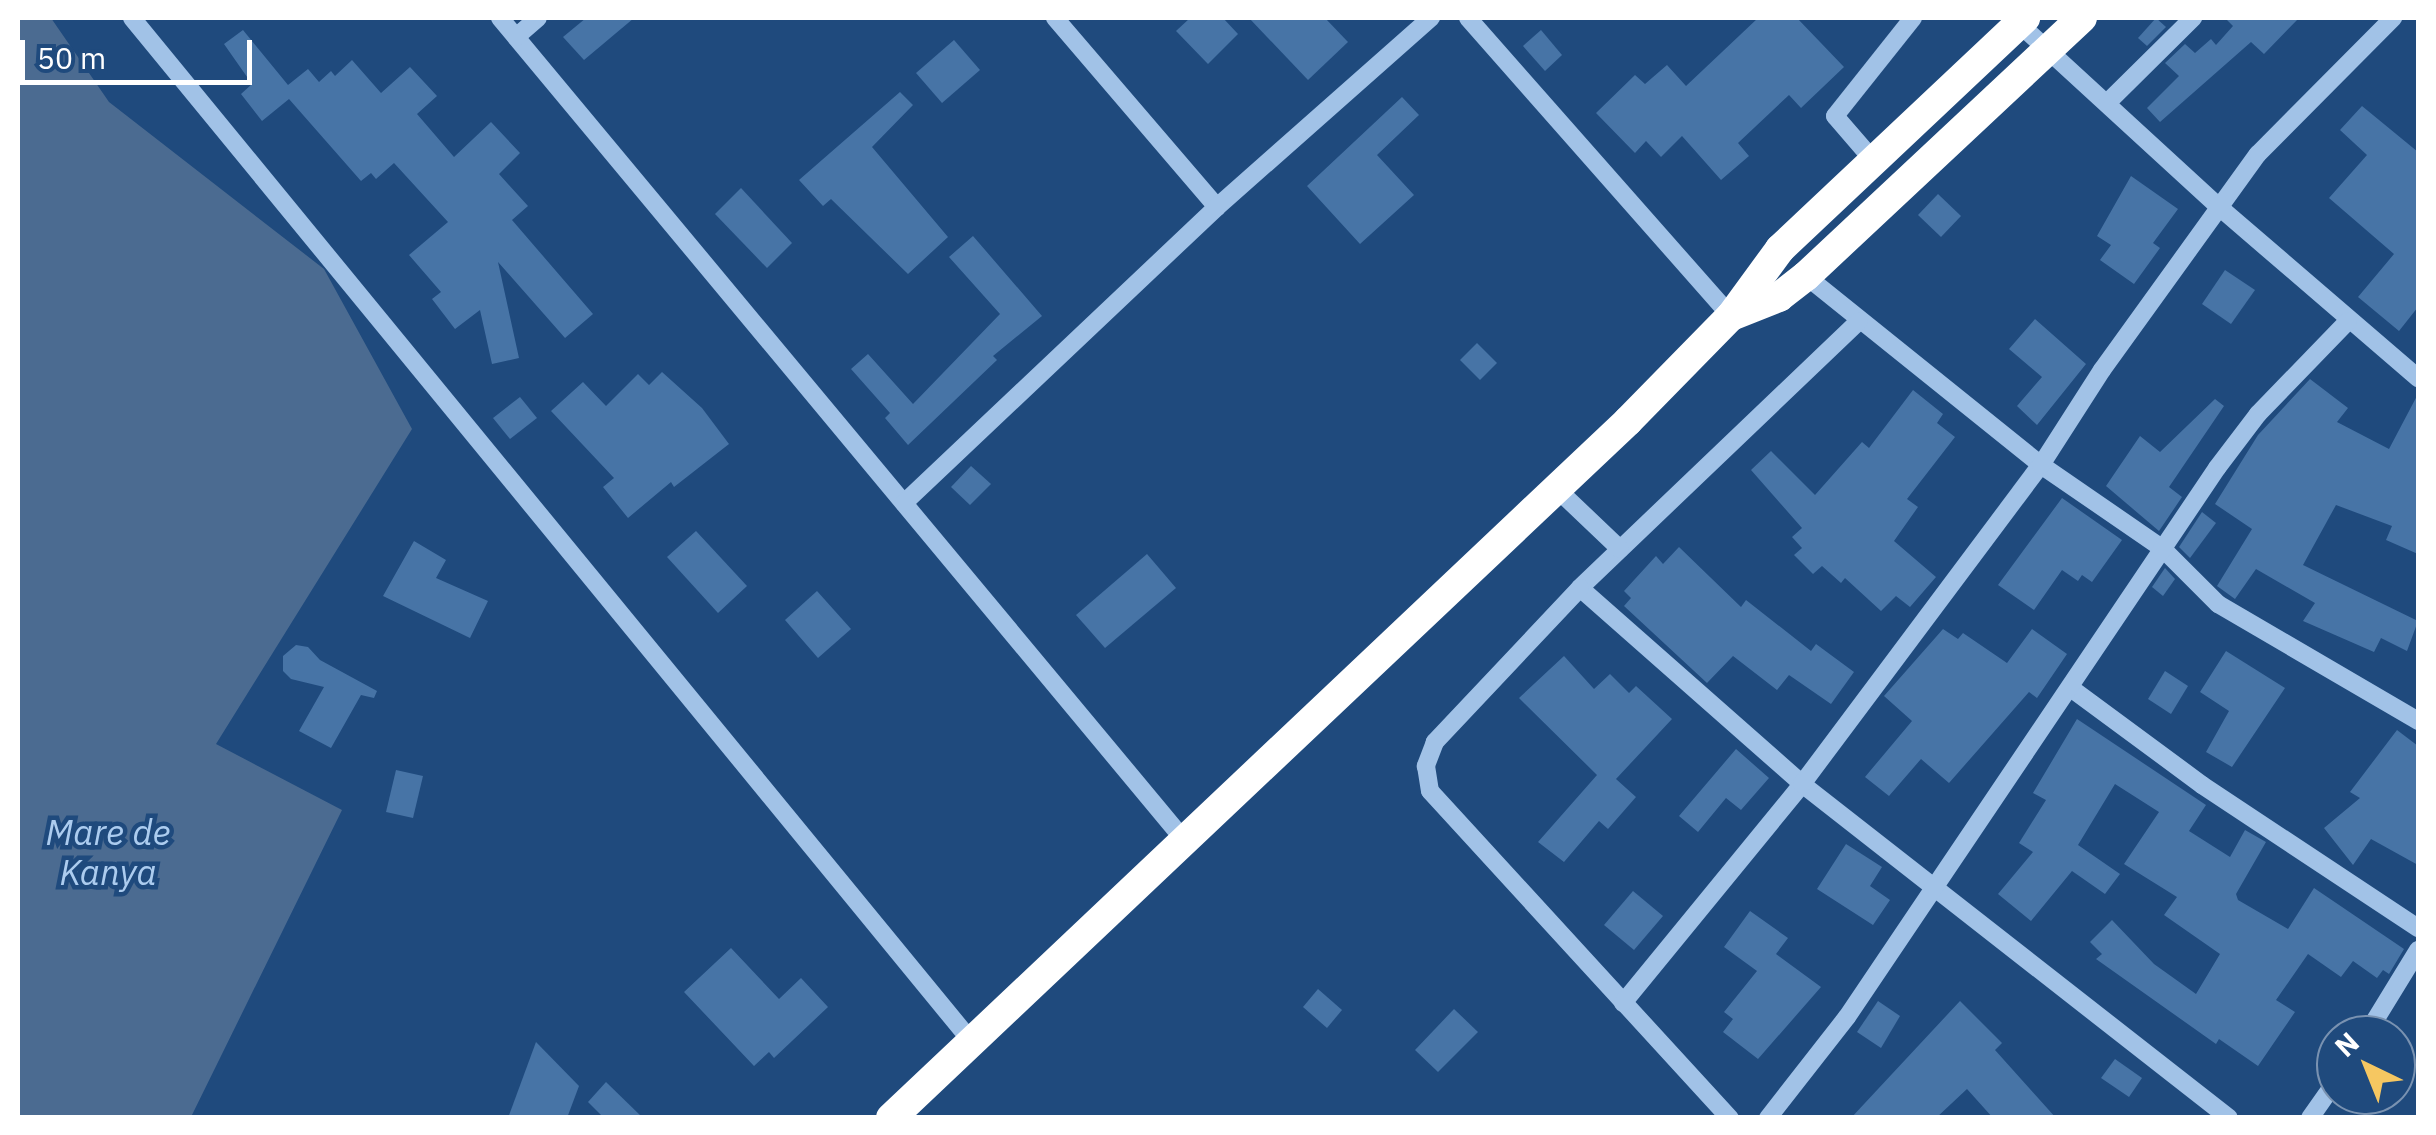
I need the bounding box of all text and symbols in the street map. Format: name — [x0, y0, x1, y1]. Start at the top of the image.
scale bar — [25, 20, 258, 82]
text: 50 m — [37, 38, 106, 77]
water label: Mare de Kanya — [46, 811, 170, 893]
north arrow — [2316, 1015, 2416, 1115]
text: N — [2327, 1024, 2367, 1065]

